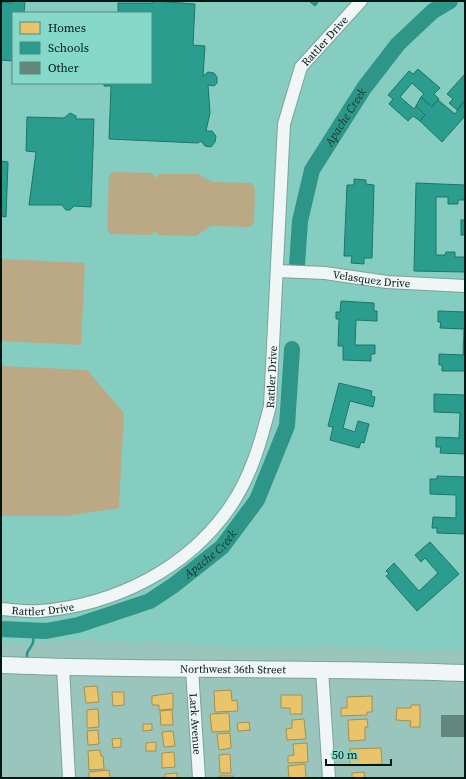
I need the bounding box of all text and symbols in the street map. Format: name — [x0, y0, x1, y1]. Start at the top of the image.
legend — [12, 12, 152, 84]
street label: Rattler Drive — [298, 13, 352, 70]
text: Homes — [48, 20, 86, 36]
text: Schools — [48, 40, 89, 56]
text: Other — [48, 60, 79, 76]
water label: Apache Creek — [320, 85, 370, 150]
street label: Velasquez Drive — [332, 267, 411, 291]
street label: Rattler Drive — [263, 345, 281, 409]
water label: Apache Creek — [180, 526, 240, 583]
street label: Rattler Drive — [11, 599, 76, 619]
street label: Northwest 36th Street — [180, 662, 286, 677]
street label: Lark Avenue — [186, 693, 205, 755]
scale bar — [326, 741, 391, 767]
text: 50 m — [332, 747, 358, 763]

